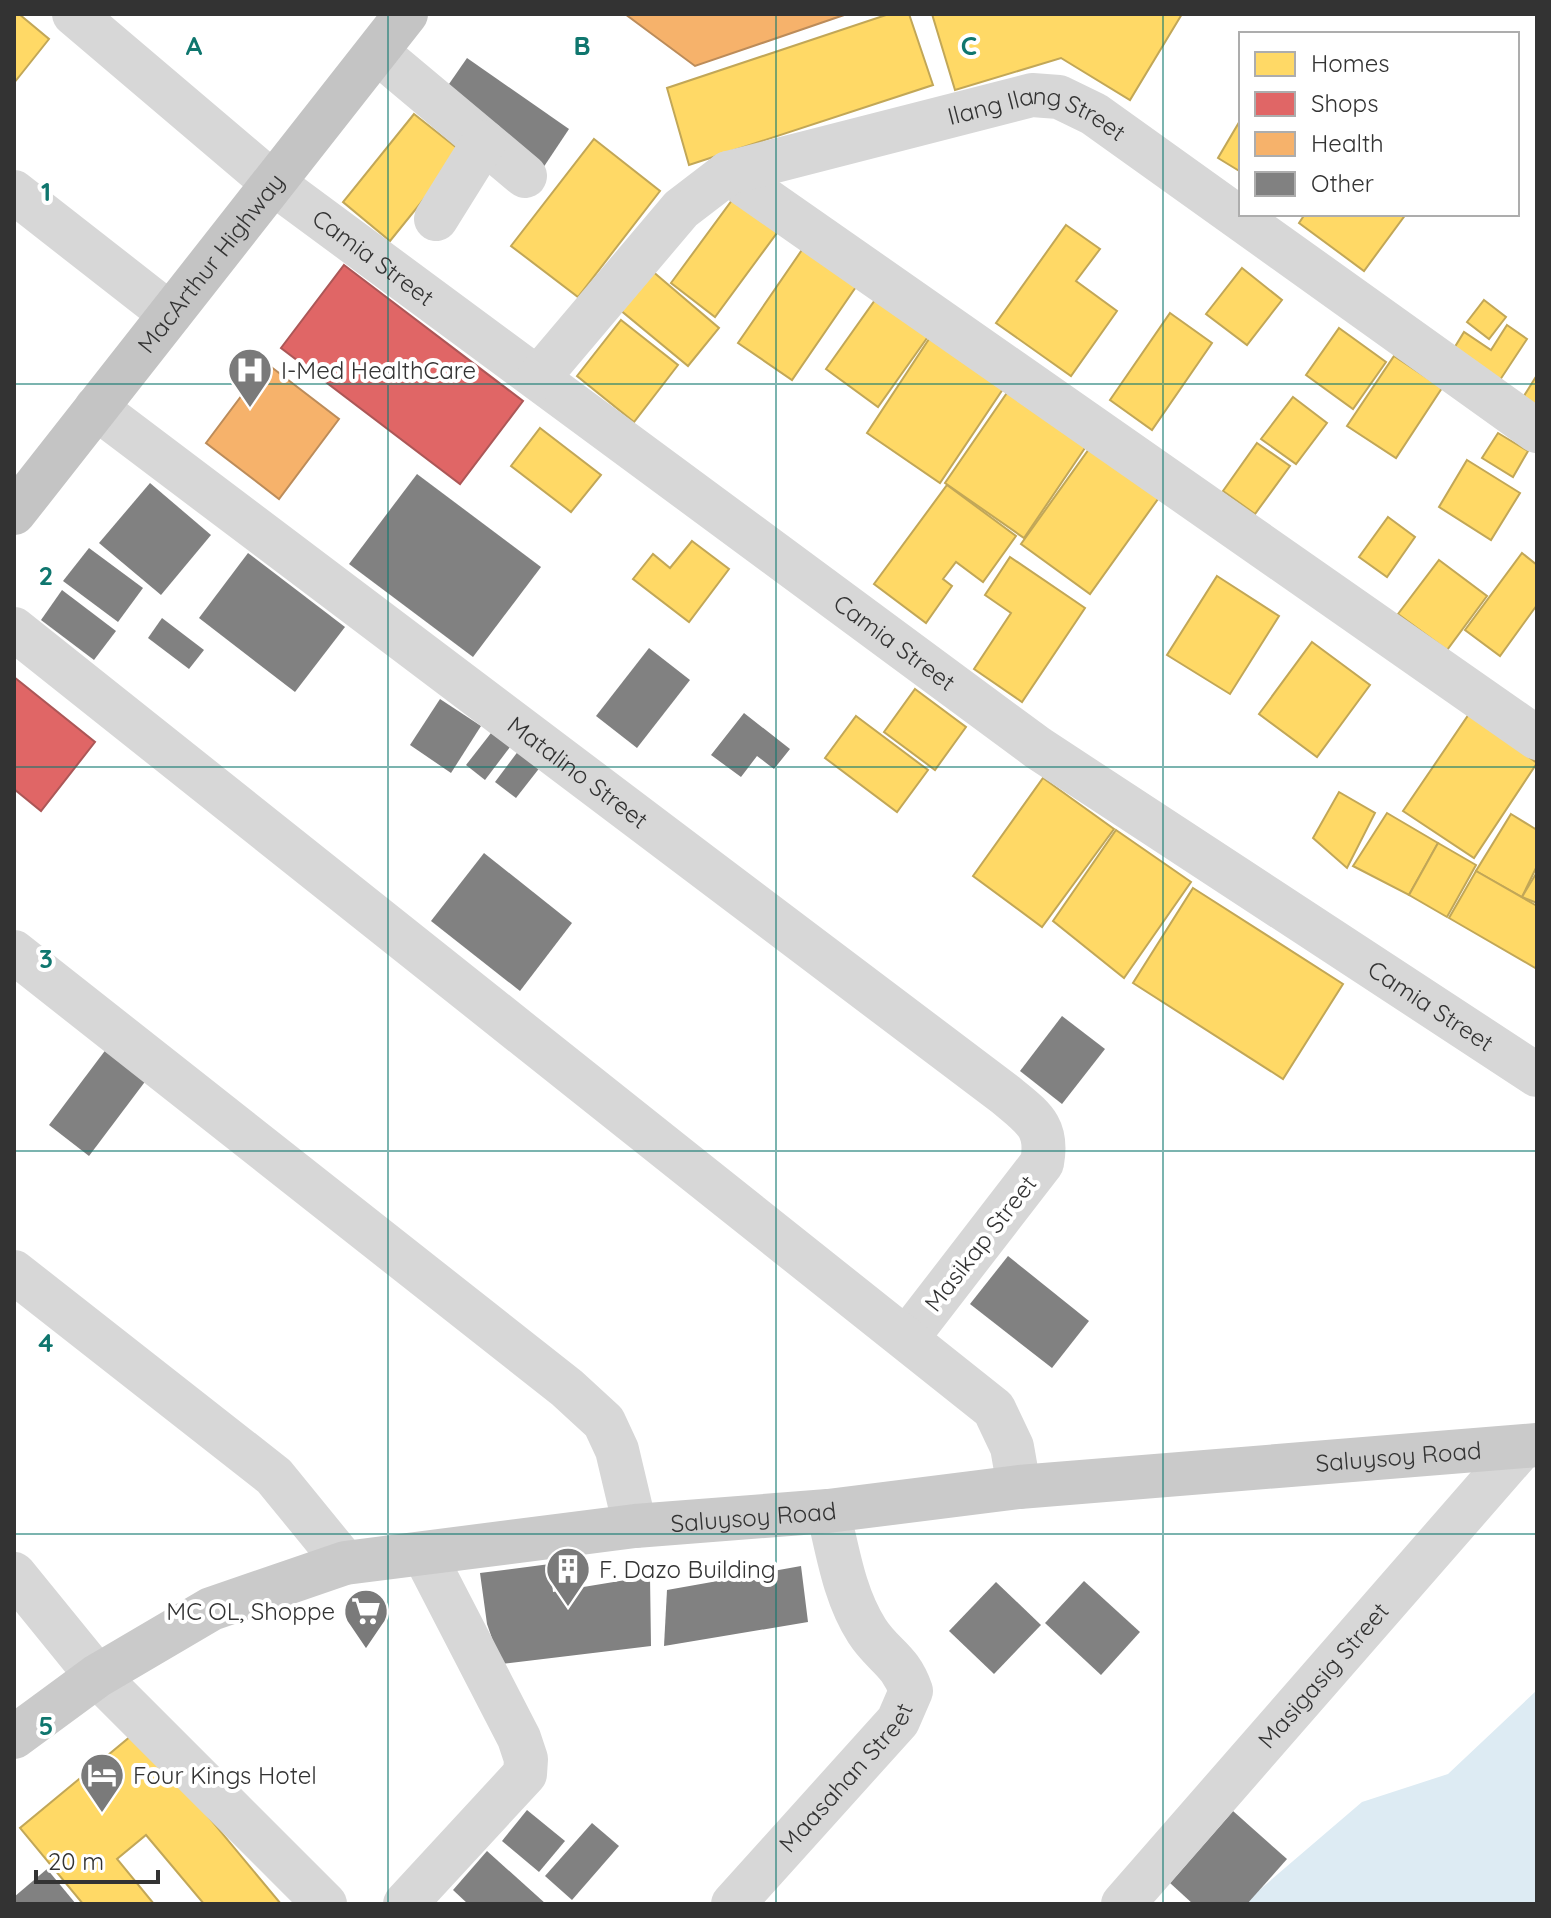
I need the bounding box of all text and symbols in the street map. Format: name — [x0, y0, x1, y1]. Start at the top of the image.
text: A — [186, 29, 203, 62]
text: B — [573, 29, 591, 62]
text: C — [961, 29, 977, 62]
legend — [1239, 32, 1519, 216]
text: Homes — [1311, 48, 1389, 78]
street label: Ilang Ilang Street — [944, 80, 1132, 147]
text: Shops — [1311, 88, 1378, 118]
text: Health — [1311, 128, 1384, 158]
street label: MacArthur Highway — [131, 167, 290, 359]
text: Other — [1311, 168, 1374, 198]
text: 1 — [41, 175, 51, 208]
street label: Camia Street — [307, 202, 440, 312]
hospital icon: I-Med HealthCare — [226, 346, 274, 409]
place label: I-Med HealthCare — [281, 355, 476, 385]
text: 2 — [39, 559, 53, 592]
street label: Camia Street — [828, 587, 962, 697]
street label: Matalino Street — [502, 709, 654, 835]
text: 3 — [39, 942, 53, 975]
street label: Camia Street — [1363, 954, 1499, 1058]
street label: Masikap Street — [917, 1169, 1043, 1317]
text: 4 — [38, 1326, 54, 1359]
street label: Saluysoy Road — [1314, 1435, 1482, 1478]
street label: Saluysoy Road — [669, 1495, 838, 1538]
building icon: F. Dazo Building — [544, 1545, 592, 1608]
place label: F. Dazo Building — [599, 1554, 776, 1584]
supermarket icon: MC OL, Shoppe — [342, 1587, 390, 1650]
place label: MC OL, Shoppe — [166, 1596, 335, 1626]
street label: Masigasig Street — [1251, 1596, 1395, 1754]
street label: Maasahan Street — [772, 1698, 919, 1858]
text: 5 — [39, 1709, 53, 1742]
hotel icon: Four Kings Hotel — [78, 1751, 126, 1814]
place label: Four Kings Hotel — [133, 1760, 317, 1790]
scale bar — [36, 1834, 158, 1884]
text: 20 m — [48, 1846, 104, 1876]

